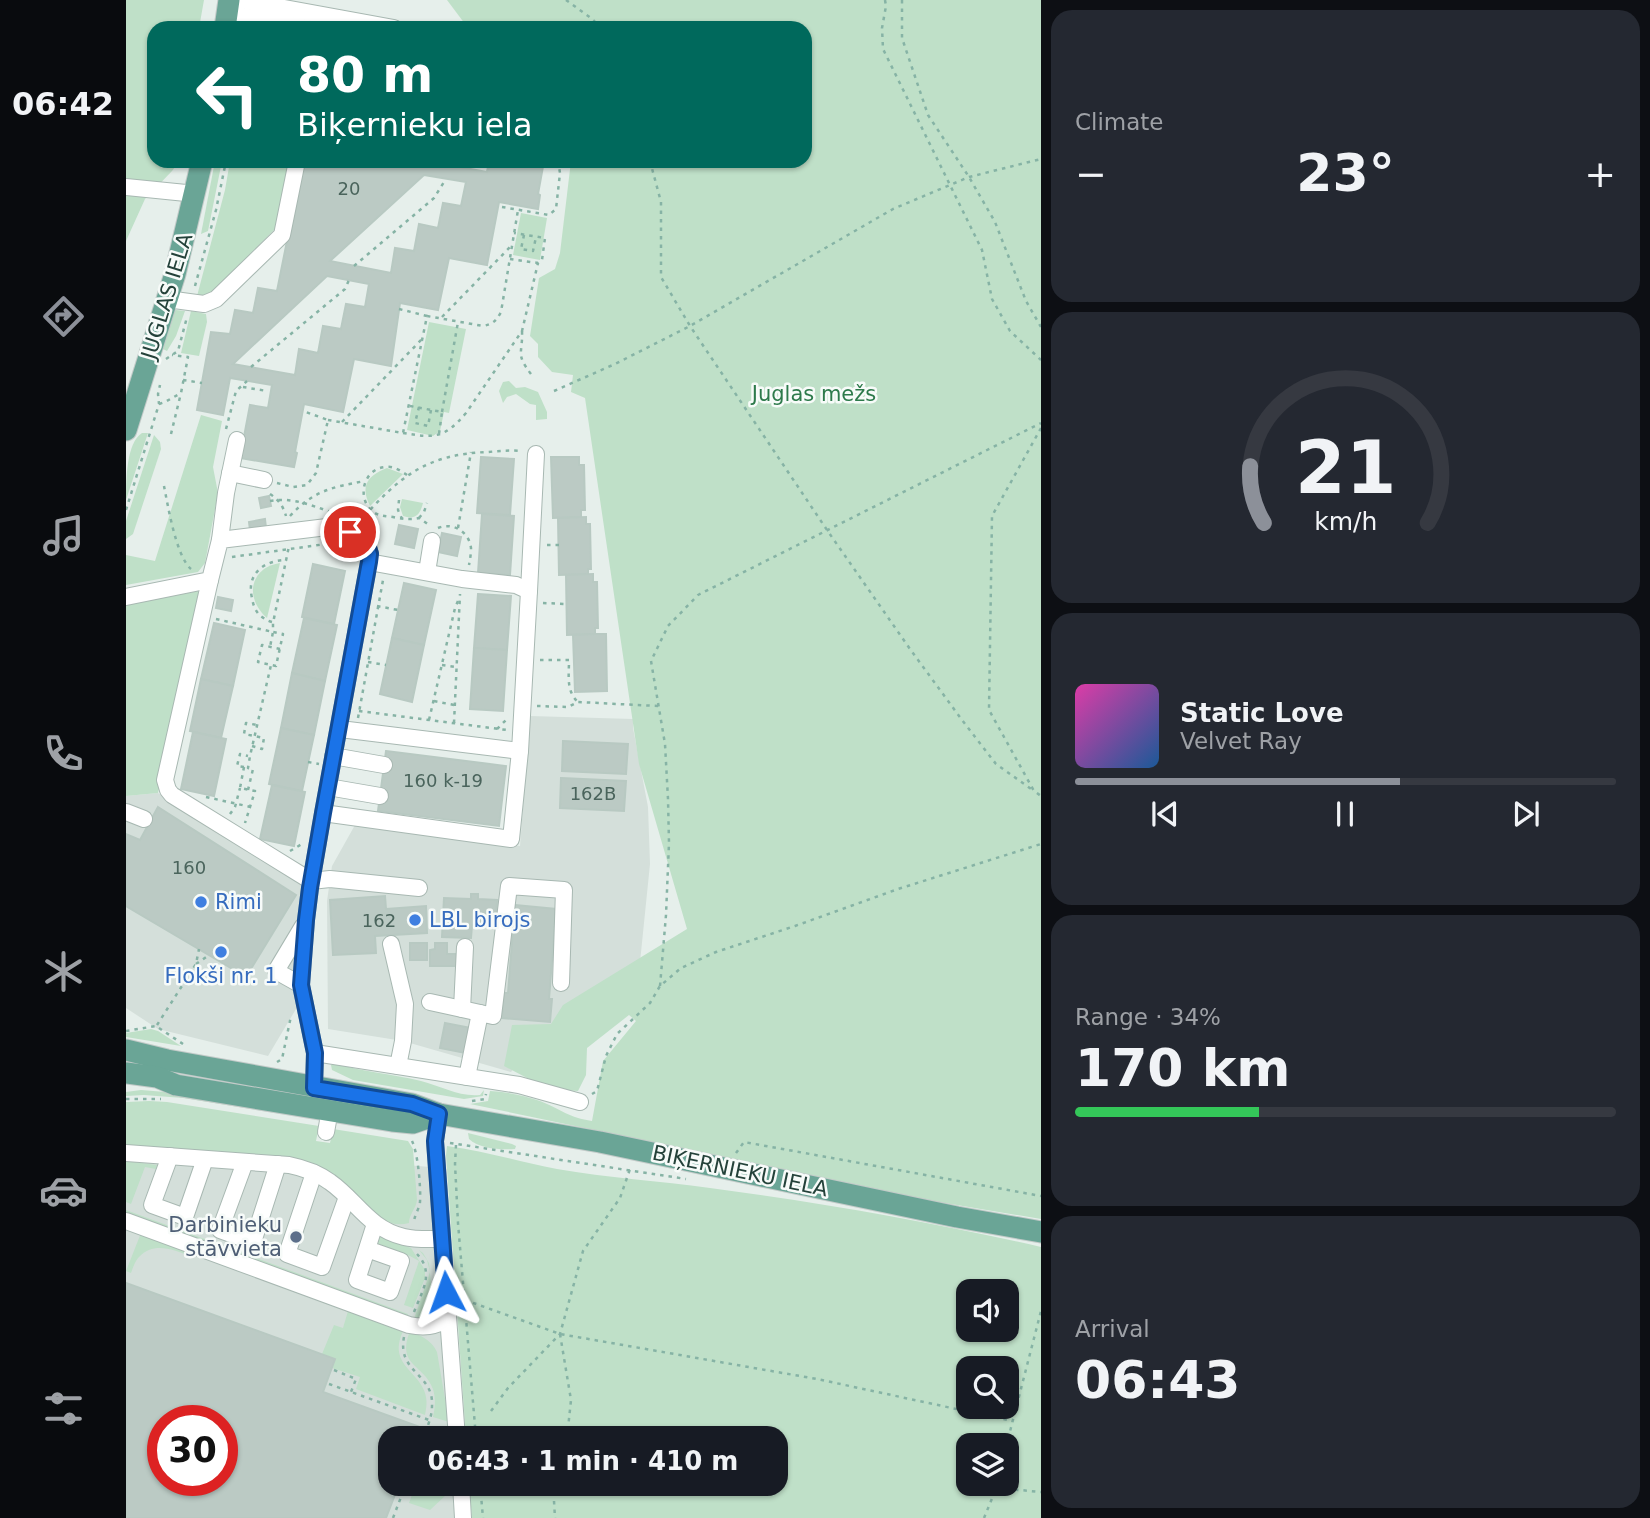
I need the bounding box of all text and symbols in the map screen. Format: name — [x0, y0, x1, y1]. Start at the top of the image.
text: 80 m — [297, 47, 433, 104]
icon: left — [182, 49, 273, 140]
text: 06:42 — [12, 85, 114, 123]
text: Biķernieku iela — [297, 106, 533, 144]
text: Climate — [1075, 109, 1164, 135]
text: 23° — [1296, 143, 1395, 203]
text: − — [1075, 152, 1107, 196]
text: + — [1584, 152, 1616, 196]
house number: 20 — [338, 178, 360, 199]
street label: JUGLAS IELA — [136, 230, 198, 364]
icon: directions — [39, 292, 88, 341]
park label: Juglas mežs — [750, 382, 876, 406]
text: 21 — [1295, 426, 1396, 511]
pin — [320, 502, 380, 562]
text: km/h — [1314, 507, 1377, 536]
icon: music — [39, 511, 88, 560]
icon: arrive — [331, 513, 369, 551]
text: Static Love — [1180, 698, 1344, 728]
text: Velvet Ray — [1180, 728, 1302, 754]
icon: phone — [39, 729, 88, 778]
house number: 160 k-19 — [403, 770, 483, 791]
house number: 162B — [570, 783, 616, 804]
icon: previous — [1146, 795, 1184, 833]
icon: pause — [1326, 795, 1364, 833]
icon: next — [1507, 795, 1545, 833]
house number: 160 — [172, 857, 206, 878]
place label: Rimi — [215, 890, 262, 914]
marker: Rimi — [193, 894, 209, 910]
place label: LBL birojs — [429, 908, 530, 932]
house number: 162 — [362, 910, 396, 931]
marker: LBL birojs — [407, 912, 423, 928]
marker: Flokši nr. 1 — [213, 944, 229, 960]
icon: climate — [39, 947, 88, 996]
place label: Flokši nr. 1 — [164, 964, 278, 988]
text: Range · 34% — [1075, 1004, 1221, 1030]
text: 170 km — [1075, 1038, 1290, 1098]
street label: BIĶERNIEKU IELA — [650, 1141, 830, 1201]
icon: car — [39, 1166, 88, 1215]
place label: Darbinieku stāvvieta — [168, 1213, 282, 1261]
marker: Darbinieku stāvvieta — [288, 1229, 304, 1245]
position arrow — [409, 1255, 483, 1329]
map controls — [956, 1279, 1019, 1496]
button: sound — [956, 1279, 1019, 1342]
text: Arrival — [1075, 1316, 1150, 1342]
text: 06:43 — [1075, 1350, 1241, 1410]
button: search — [956, 1356, 1019, 1419]
icon: filters — [39, 1384, 88, 1433]
speed limit sign: 30 — [147, 1405, 238, 1496]
button: layers — [956, 1433, 1019, 1496]
text: 06:43 · 1 min · 410 m — [428, 1446, 738, 1476]

